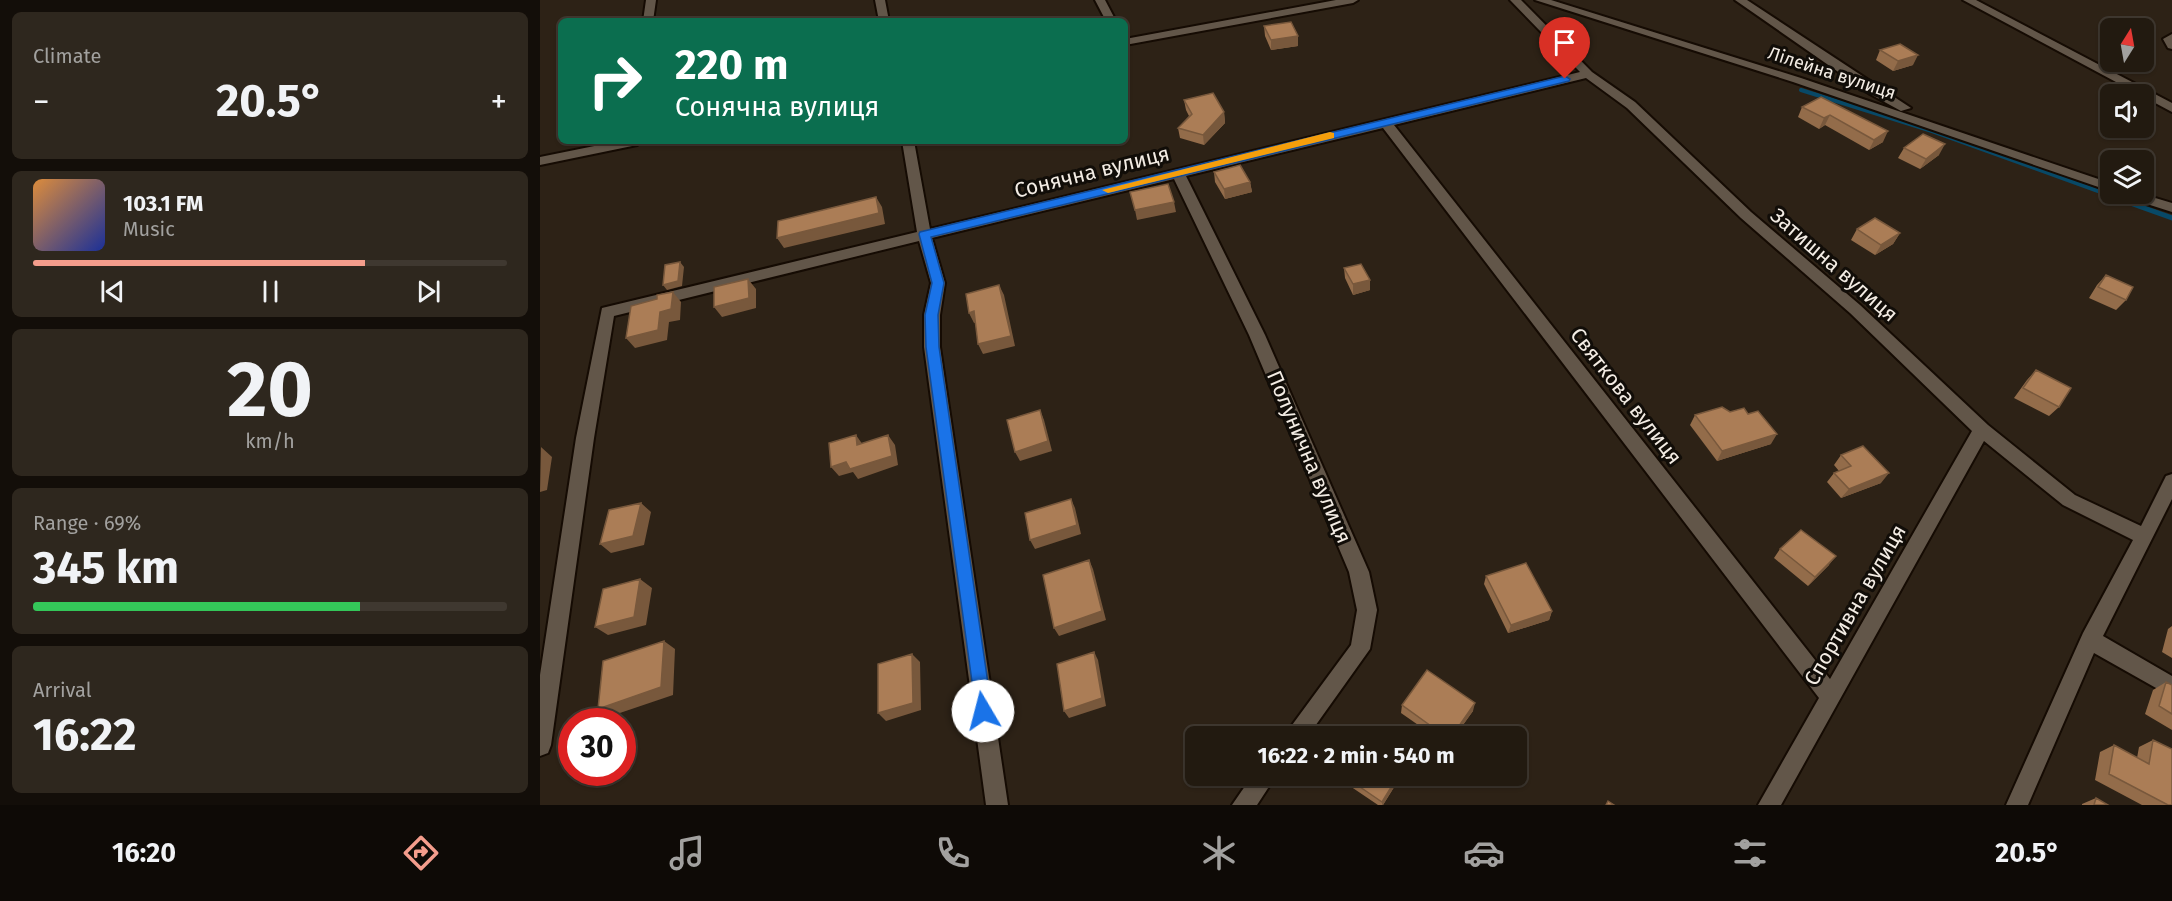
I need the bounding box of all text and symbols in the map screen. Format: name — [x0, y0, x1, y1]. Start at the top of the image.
pin — [1539, 17, 1590, 79]
north arrow — [2100, 18, 2154, 72]
map controls — [2100, 18, 2154, 204]
icon: arrive — [1548, 26, 1581, 59]
text: 220 m — [675, 40, 788, 90]
icon: right — [576, 42, 654, 120]
street label: Лілейна вулиця — [1765, 42, 1899, 104]
text: Climate — [33, 44, 101, 68]
text: 20.5° — [216, 74, 324, 128]
text: − — [33, 82, 50, 122]
text: + — [491, 82, 507, 122]
button: sound — [2100, 84, 2154, 138]
text: Сонячна вулиця — [675, 91, 879, 123]
street label: Сонячна вулиця — [1012, 140, 1172, 204]
button: layers — [2100, 150, 2154, 204]
text: 103.1 FM — [123, 190, 203, 217]
street label: Затишна вулиця — [1765, 203, 1903, 327]
text: Music — [123, 217, 175, 241]
icon: previous — [96, 275, 129, 308]
icon: pause — [254, 275, 287, 308]
icon: next — [412, 275, 445, 308]
street label: Святкова вулиця — [1565, 323, 1687, 469]
text: 20 — [227, 343, 313, 437]
street label: Полунична вулиця — [1261, 367, 1357, 547]
text: km/h — [245, 429, 295, 453]
text: Range · 69% — [33, 511, 141, 535]
street label: Спортивна вулиця — [1798, 520, 1912, 690]
text: 345 km — [33, 541, 179, 595]
text: Arrival — [33, 678, 92, 702]
position arrow — [951, 679, 1015, 743]
text: 16:22 — [33, 708, 137, 762]
speed limit sign: 30 — [558, 708, 636, 786]
text: 16:22 · 2 min · 540 m — [1257, 742, 1455, 769]
icon: directions — [400, 832, 442, 874]
icon: music — [666, 832, 708, 874]
icon: phone — [932, 832, 974, 874]
icon: climate — [1198, 832, 1240, 874]
icon: car — [1463, 832, 1505, 874]
icon: filters — [1729, 832, 1771, 874]
text: 16:20 — [112, 837, 176, 869]
text: 20.5° — [1995, 837, 2060, 869]

